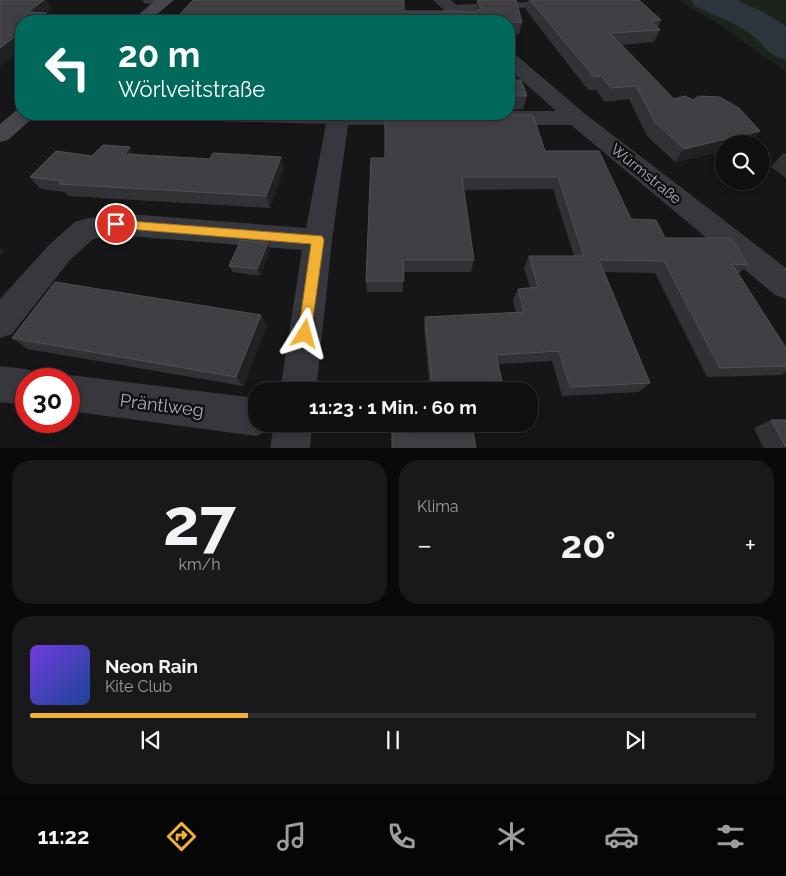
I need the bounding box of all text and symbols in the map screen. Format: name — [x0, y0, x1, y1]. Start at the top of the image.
text: 20 m — [118, 34, 200, 75]
icon: left — [35, 35, 100, 100]
text: Wörlveitstraße — [118, 76, 265, 102]
map controls — [715, 135, 770, 190]
button: search — [715, 135, 770, 190]
street label: Würmstraße — [607, 140, 685, 208]
pin — [95, 203, 137, 245]
icon: arrive — [102, 210, 130, 238]
position arrow — [278, 307, 330, 359]
speed limit sign: 30 — [15, 368, 80, 433]
street label: Präntlweg — [119, 389, 205, 421]
text: 11:23 · 1 Min. · 60 m — [309, 396, 477, 418]
text: 27 — [163, 484, 236, 560]
text: Klima — [417, 497, 459, 516]
text: 20° — [561, 522, 616, 567]
text: − — [417, 529, 432, 562]
text: + — [744, 529, 756, 562]
text: km/h — [178, 555, 221, 574]
text: Neon Rain — [105, 655, 198, 677]
text: Kite Club — [105, 677, 172, 696]
icon: previous — [137, 726, 165, 754]
icon: pause — [379, 726, 407, 754]
icon: next — [621, 726, 649, 754]
icon: directions — [164, 819, 199, 854]
icon: music — [274, 819, 309, 854]
icon: phone — [384, 819, 419, 854]
icon: climate — [494, 819, 529, 854]
icon: car — [604, 819, 639, 854]
icon: filters — [713, 819, 748, 854]
text: 11:22 — [37, 823, 89, 849]

